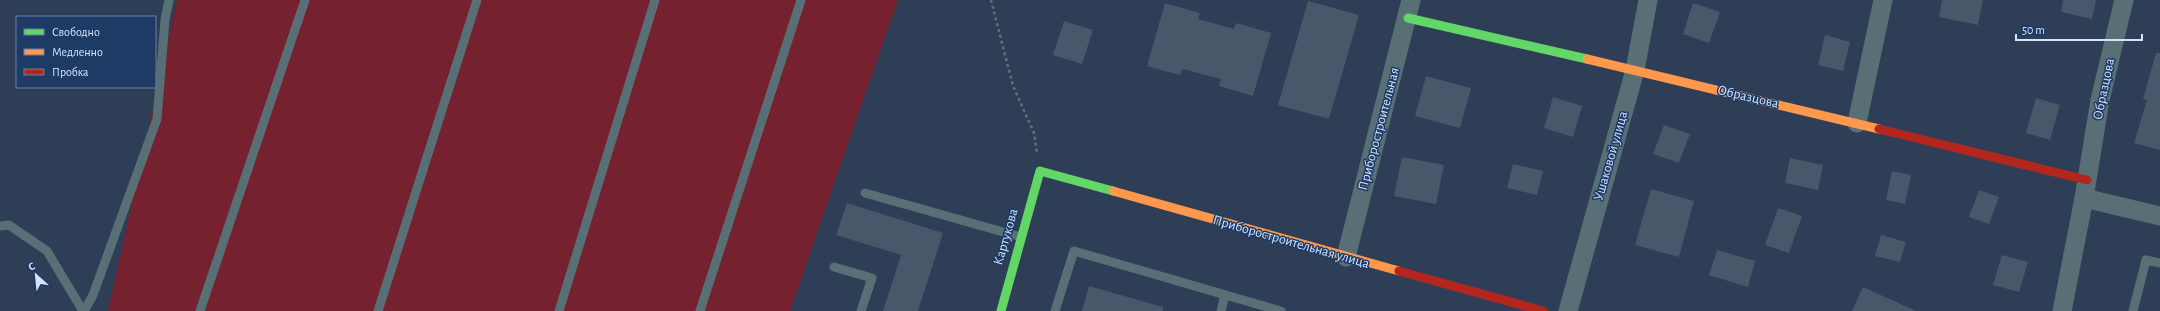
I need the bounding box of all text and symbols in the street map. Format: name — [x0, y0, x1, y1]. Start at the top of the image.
legend — [16, 16, 156, 88]
scale bar — [2016, 16, 2142, 42]
text: 50 m — [2022, 24, 2045, 36]
text: Свободно — [52, 26, 100, 38]
text: Медленно — [52, 46, 103, 58]
street label: Образцова — [2091, 56, 2117, 121]
text: Пробка — [52, 66, 89, 78]
street label: Приборостроительная — [1356, 66, 1402, 192]
street label: Образцова — [1716, 83, 1781, 111]
street label: Ушаковой улица — [1592, 109, 1631, 202]
street label: Картукова — [991, 207, 1021, 267]
street label: Приборостроительная улица — [1211, 213, 1372, 271]
north arrow — [16, 255, 56, 295]
text: С — [26, 260, 37, 273]

